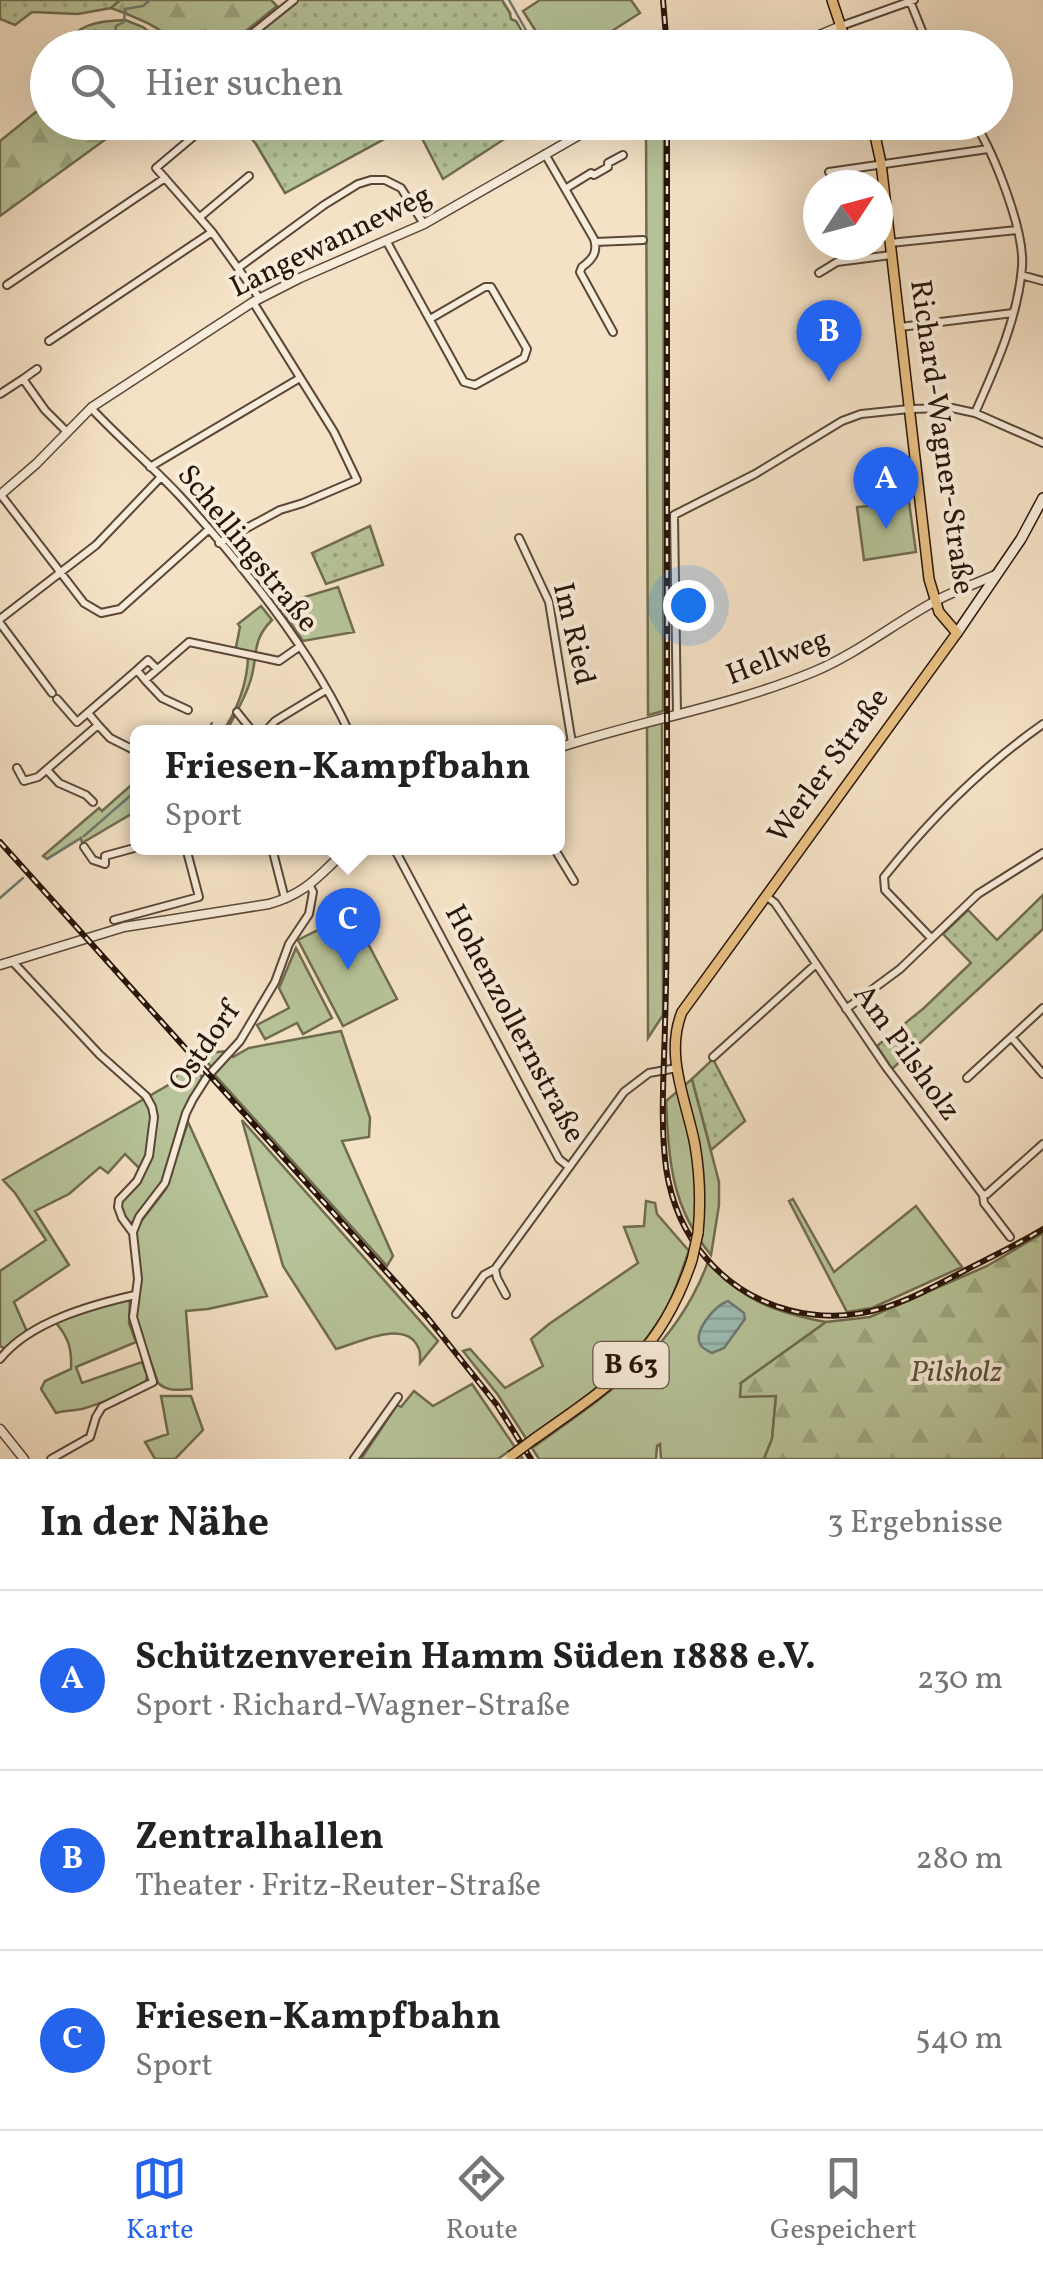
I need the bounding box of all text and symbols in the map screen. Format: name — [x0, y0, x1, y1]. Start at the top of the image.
search box — [30, 30, 1013, 140]
icon: search — [65, 58, 120, 113]
text: Hier suchen — [145, 59, 344, 112]
north arrow — [803, 170, 893, 260]
street label: Langewanneweg — [223, 175, 439, 309]
street label: Richard-Wagner-Straße — [898, 277, 984, 597]
pin: B — [796, 300, 862, 382]
pin: A — [854, 446, 918, 529]
street label: Schellingstraße — [166, 456, 328, 642]
street label: Im Ried — [541, 579, 605, 689]
your location — [663, 580, 714, 631]
street label: Hellweg — [720, 619, 836, 697]
street label: Werler Straße — [758, 680, 900, 852]
popup — [130, 725, 565, 855]
text: Friesen-Kampfbahn — [165, 742, 530, 795]
text: Sport — [165, 795, 242, 839]
pin: C — [316, 888, 380, 970]
street label: Hohenzollernstraße — [433, 897, 595, 1151]
street label: Am Pilsholz — [842, 976, 970, 1130]
street label: Ostdorf — [159, 991, 253, 1100]
road number: B 63 — [594, 1342, 668, 1388]
park label: Pilsholz — [910, 1352, 1002, 1394]
text: In der Nähe — [40, 1495, 269, 1554]
text: 3 Ergebnisse — [827, 1502, 1003, 1546]
text: Schützenverein Hamm Süden 1888 e.V. — [135, 1632, 816, 1685]
text: A — [61, 1658, 84, 1702]
text: 230 m — [917, 1658, 1003, 1702]
text: Sport · Richard-Wagner-Straße — [135, 1685, 570, 1729]
text: Zentralhallen — [135, 1812, 384, 1865]
text: B — [62, 1838, 83, 1882]
text: 280 m — [916, 1838, 1003, 1882]
text: Theater · Fritz-Reuter-Straße — [135, 1865, 541, 1909]
text: Friesen-Kampfbahn — [135, 1992, 501, 2045]
text: C — [62, 2018, 83, 2062]
text: 540 m — [915, 2018, 1003, 2062]
text: Sport — [135, 2045, 213, 2089]
tab: Karte — [126, 2151, 194, 2250]
tab: Route — [446, 2151, 518, 2250]
tab: Gespeichert — [770, 2151, 917, 2250]

